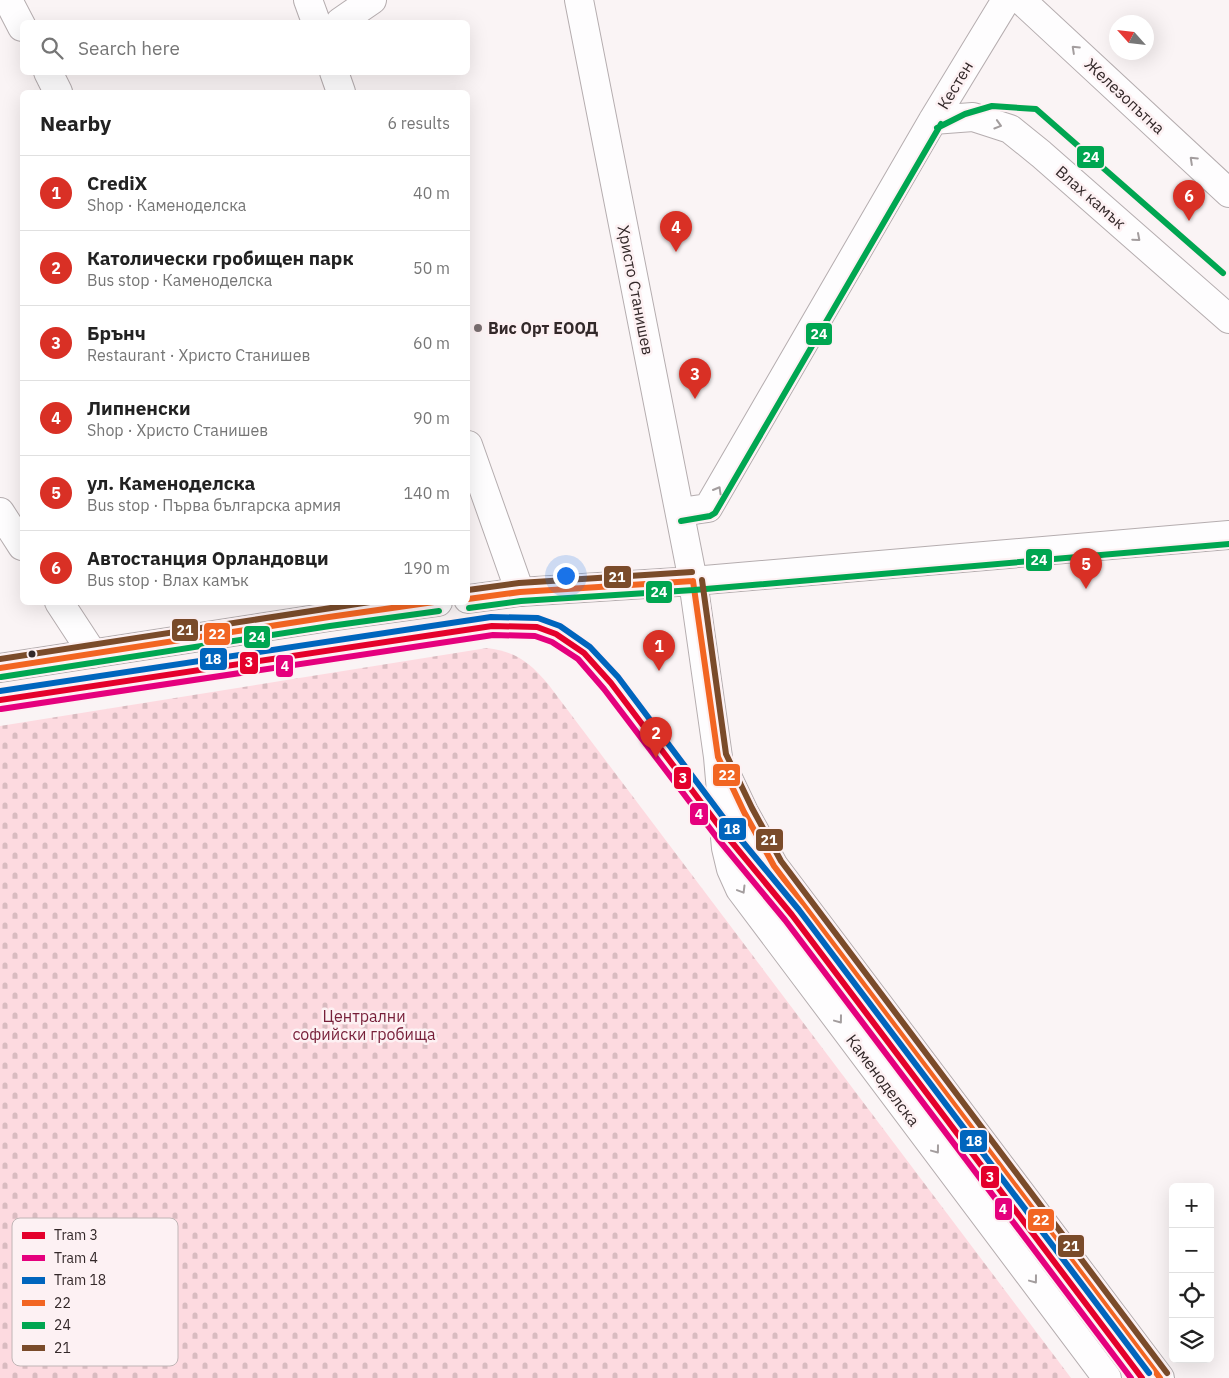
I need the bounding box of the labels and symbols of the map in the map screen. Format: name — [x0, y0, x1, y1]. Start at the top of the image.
north arrow — [1109, 15, 1154, 60]
one-way arrow — [1071, 46, 1080, 55]
street label: Железопътна — [1081, 54, 1169, 138]
street label: Кестен — [933, 57, 977, 113]
one-way arrow — [994, 120, 1002, 130]
line badge: 24 — [1076, 145, 1105, 169]
text: 24 — [1083, 148, 1099, 166]
one-way arrow — [1190, 157, 1199, 166]
street label: Влах камък — [1052, 161, 1130, 233]
pin: 6 — [1173, 180, 1205, 221]
pin: 4 — [660, 211, 692, 252]
street label: Христо Станишев — [614, 223, 658, 357]
one-way arrow — [1132, 233, 1141, 242]
place label: Вис Орт ЕООД — [488, 318, 598, 338]
marker: Вис Орт ЕООД — [472, 322, 484, 334]
line badge: 24 — [805, 322, 833, 346]
text: 24 — [811, 325, 827, 343]
pin: 3 — [679, 358, 711, 399]
one-way arrow — [712, 487, 722, 496]
line badge: 24 — [1025, 548, 1053, 572]
pin: 5 — [1070, 548, 1102, 589]
text: 24 — [1031, 551, 1047, 569]
your location — [553, 563, 579, 589]
line badge: 21 — [603, 565, 632, 589]
text: 21 — [609, 568, 626, 586]
line badge: 24 — [645, 580, 673, 604]
text: 24 — [651, 583, 667, 601]
line badge: 21 — [171, 618, 199, 642]
text: 21 — [177, 621, 194, 639]
line badge: 22 — [203, 622, 231, 646]
text: 22 — [209, 625, 225, 643]
line badge: 24 — [243, 625, 271, 649]
text: 24 — [249, 628, 265, 646]
pin: 1 — [643, 630, 675, 671]
line badge: 18 — [199, 647, 228, 671]
unlabelled marker — [27, 649, 37, 659]
text: 18 — [205, 650, 221, 668]
line badge: 3 — [239, 651, 259, 675]
text: 3 — [245, 653, 253, 671]
line badge: 4 — [275, 654, 294, 678]
text: 4 — [281, 657, 289, 675]
pin: 2 — [640, 717, 672, 758]
line badge: 22 — [712, 763, 741, 787]
line badge: 3 — [673, 766, 692, 790]
text: 22 — [719, 766, 735, 784]
text: 3 — [679, 769, 687, 787]
line badge: 4 — [689, 802, 709, 826]
text: 4 — [695, 805, 703, 823]
line badge: 18 — [718, 817, 747, 841]
text: 18 — [724, 820, 740, 838]
line badge: 21 — [755, 828, 784, 852]
text: 21 — [761, 831, 778, 849]
one-way arrow — [735, 884, 745, 893]
park label: Централни софийски гробища — [292, 1006, 436, 1044]
one-way arrow — [833, 1014, 841, 1023]
street label: Каменоделска — [842, 1030, 924, 1130]
line badge: 18 — [959, 1129, 988, 1153]
text: 18 — [966, 1132, 982, 1150]
one-way arrow — [930, 1144, 939, 1154]
line badge: 3 — [980, 1165, 1000, 1189]
text: 3 — [986, 1168, 994, 1186]
line badge: 4 — [994, 1197, 1013, 1221]
text: 4 — [999, 1200, 1007, 1218]
line badge: 22 — [1027, 1208, 1055, 1232]
text: 22 — [1033, 1211, 1049, 1229]
legend — [12, 1218, 178, 1366]
text: Tram 3 — [54, 1226, 98, 1244]
line badge: 21 — [1057, 1234, 1085, 1258]
text: 21 — [1063, 1237, 1080, 1255]
text: Tram 4 — [54, 1249, 98, 1267]
text: Tram 18 — [54, 1271, 106, 1289]
one-way arrow — [1028, 1274, 1036, 1283]
text: 22 — [54, 1294, 71, 1312]
text: 24 — [54, 1316, 71, 1334]
text: 21 — [54, 1339, 71, 1357]

